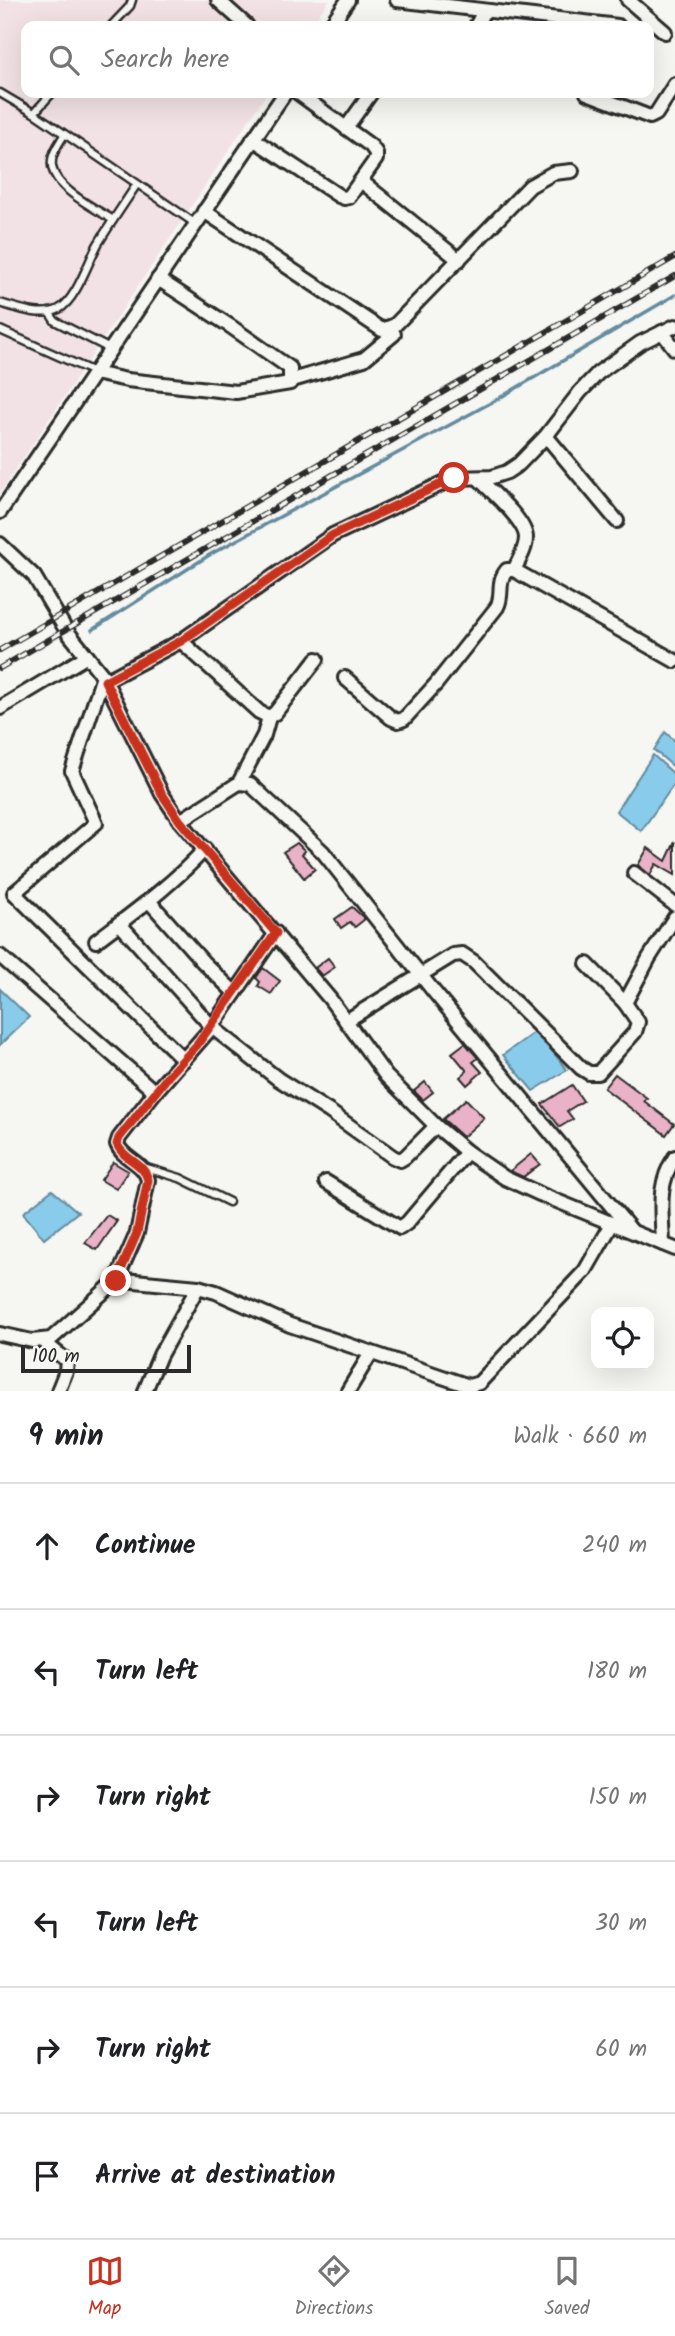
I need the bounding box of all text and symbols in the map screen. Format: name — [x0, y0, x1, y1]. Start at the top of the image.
search box — [21, 21, 654, 98]
text: Search here — [101, 39, 229, 81]
icon: search — [45, 41, 83, 79]
route start — [438, 462, 469, 493]
route end — [100, 1265, 131, 1296]
map controls — [591, 1307, 654, 1370]
button: locate — [591, 1307, 654, 1370]
scale bar — [21, 1342, 191, 1374]
text: 100 m — [32, 1342, 80, 1372]
text: 9 min — [28, 1413, 104, 1461]
text: Walk · 660 m — [513, 1419, 647, 1455]
text: Continue — [95, 1525, 196, 1567]
icon: ahead — [28, 1527, 66, 1565]
text: 240 m — [582, 1528, 647, 1564]
text: Turn left — [95, 1651, 198, 1693]
icon: left — [28, 1653, 66, 1691]
text: 180 m — [587, 1654, 647, 1690]
text: Turn right — [95, 1777, 211, 1819]
icon: right — [28, 1779, 66, 1817]
text: 150 m — [588, 1780, 647, 1816]
text: Turn left — [95, 1903, 198, 1945]
icon: left — [28, 1905, 66, 1943]
text: 30 m — [595, 1906, 647, 1942]
text: Turn right — [95, 2029, 211, 2071]
icon: right — [28, 2031, 66, 2069]
text: 60 m — [595, 2032, 647, 2068]
text: Arrive at destination — [95, 2155, 335, 2197]
icon: arrive — [28, 2157, 66, 2195]
tab: Map — [86, 2252, 124, 2324]
tab: Directions — [295, 2252, 373, 2324]
tab: Saved — [544, 2252, 589, 2324]

